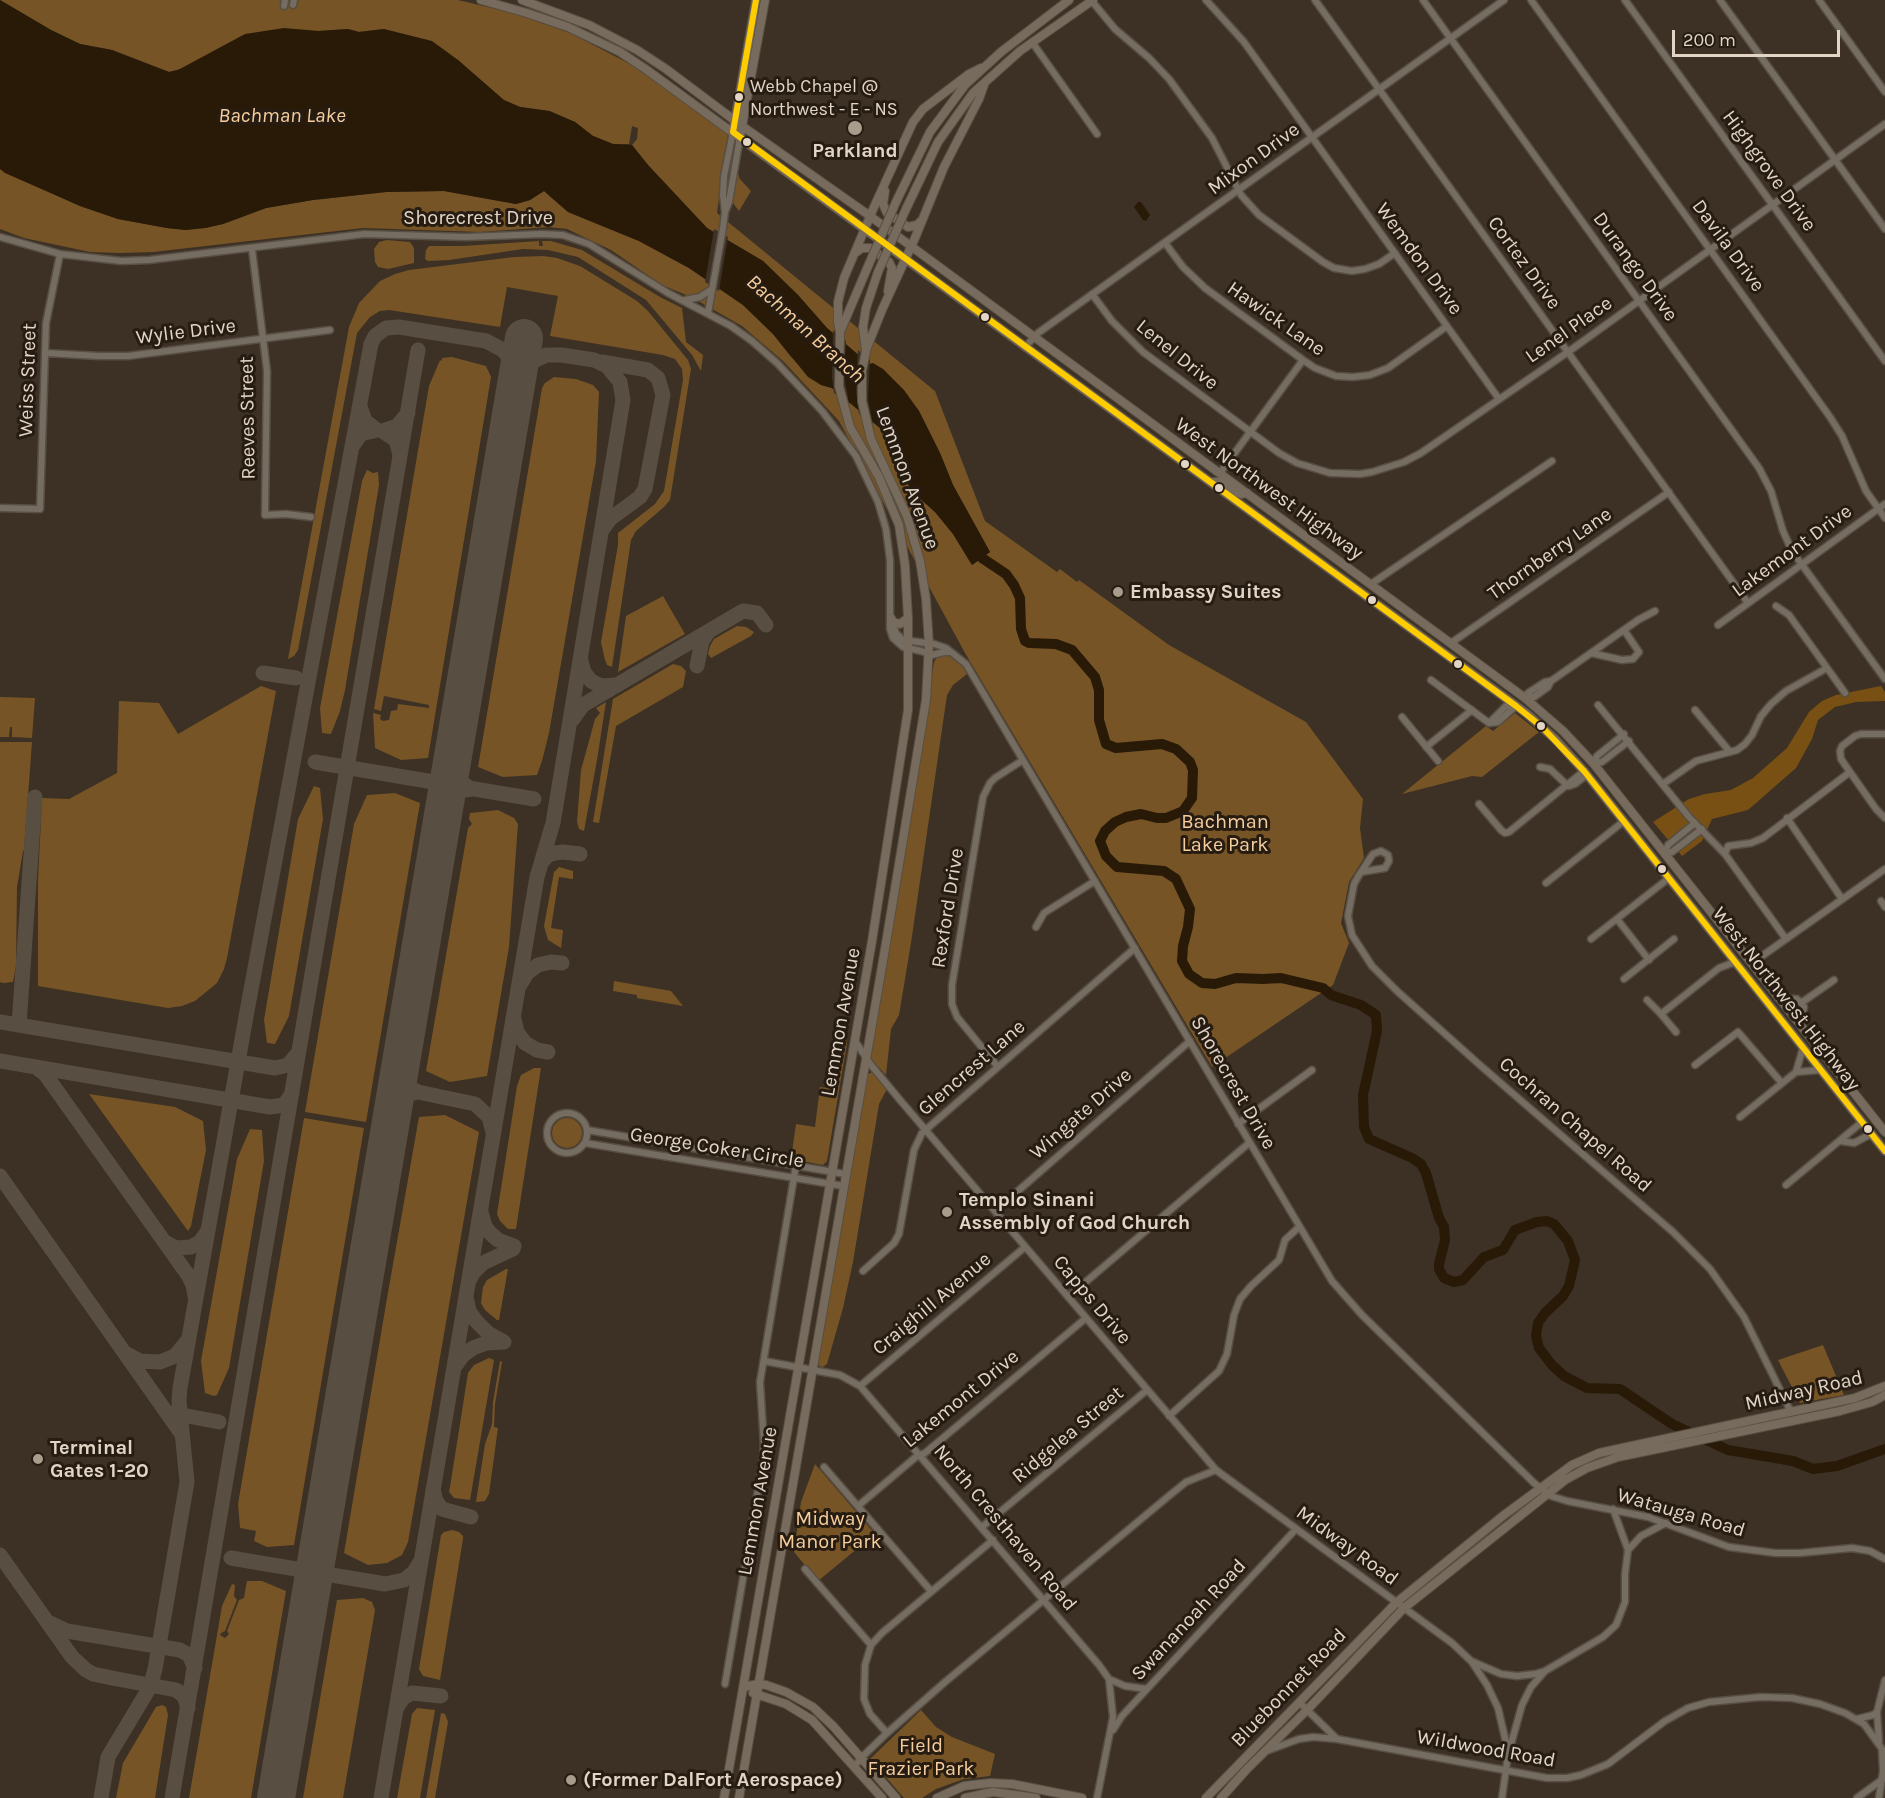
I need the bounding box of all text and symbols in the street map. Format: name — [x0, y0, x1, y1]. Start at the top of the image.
scale bar — [1675, 18, 1843, 56]
text: 200 m — [1683, 29, 1736, 51]
place label: Webb Chapel @ Northwest - E - NS — [750, 76, 898, 118]
marker: Webb Chapel @ Northwest - E - NS — [733, 91, 745, 103]
water label: Bachman Lake — [218, 103, 346, 129]
street label: Highgrove Drive — [1717, 106, 1821, 236]
street label: Mixon Drive — [1203, 118, 1305, 200]
marker: Parkland — [846, 119, 864, 137]
unlabelled marker — [741, 136, 753, 148]
place label: Parkland — [812, 139, 898, 163]
street label: Davila Drive — [1686, 195, 1770, 297]
street label: Wemdon Drive — [1370, 198, 1468, 320]
street label: Shorecrest Drive — [403, 206, 553, 230]
street label: Durango Drive — [1587, 208, 1683, 326]
street label: Cortez Drive — [1482, 212, 1566, 314]
water label: Bachman Branch — [741, 270, 869, 388]
street label: Hawick Lane — [1222, 277, 1330, 361]
street label: Lenel Place — [1521, 291, 1617, 369]
unlabelled marker — [979, 311, 991, 323]
street label: Wylie Drive — [135, 314, 237, 350]
street label: Lenel Drive — [1131, 315, 1223, 395]
street label: Weiss Street — [14, 323, 42, 437]
street label: Reeves Street — [235, 356, 261, 480]
street label: Lemmon Avenue — [870, 403, 944, 553]
street label: West Northwest Highway — [1170, 413, 1368, 565]
unlabelled marker — [1179, 458, 1191, 470]
unlabelled marker — [1213, 482, 1225, 494]
street label: Lakemont Drive — [1727, 499, 1857, 603]
street label: Thornberry Lane — [1483, 502, 1617, 606]
place label: Embassy Suites — [1130, 580, 1281, 604]
marker: Embassy Suites — [1111, 585, 1125, 599]
unlabelled marker — [1366, 594, 1378, 606]
unlabelled marker — [1452, 658, 1464, 670]
unlabelled marker — [1535, 720, 1547, 732]
park label: Bachman Lake Park — [1181, 810, 1269, 857]
street label: Rexford Drive — [927, 846, 969, 970]
unlabelled marker — [1656, 863, 1668, 875]
street label: West Northwest Highway — [1707, 902, 1865, 1096]
street label: Lemmon Avenue — [816, 946, 866, 1098]
street label: Shorecrest Drive — [1185, 1012, 1281, 1154]
street label: Glencrest Lane — [914, 1015, 1030, 1121]
street label: Cochran Chapel Road — [1494, 1052, 1656, 1198]
street label: Wingate Drive — [1025, 1063, 1137, 1165]
street label: George Coker Circle — [628, 1122, 806, 1174]
unlabelled marker — [1862, 1123, 1874, 1135]
place label: Templo Sinani Assembly of God Church — [959, 1188, 1190, 1235]
marker: Templo Sinani Assembly of God Church — [940, 1205, 954, 1219]
street label: Craighill Avenue — [868, 1247, 996, 1361]
street label: Capps Drive — [1048, 1251, 1136, 1349]
street label: Lakemont Drive — [898, 1345, 1024, 1453]
street label: Midway Road — [1743, 1366, 1865, 1416]
street label: Ridgelea Street — [1007, 1381, 1129, 1489]
street label: Lemmon Avenue — [733, 1425, 783, 1577]
place label: Terminal Gates 1-20 — [50, 1436, 149, 1483]
street label: North Cresthaven Road — [928, 1440, 1082, 1616]
marker: Terminal Gates 1-20 — [31, 1452, 45, 1466]
street label: Watauga Road — [1614, 1483, 1748, 1543]
street label: Midway Road — [1291, 1501, 1403, 1591]
park label: Midway Manor Park — [778, 1507, 882, 1554]
street label: Swananoah Road — [1127, 1554, 1251, 1686]
street label: Bluebonnet Road — [1226, 1624, 1352, 1752]
street label: Wildwood Road — [1415, 1725, 1557, 1773]
park label: Field Frazier Park — [868, 1734, 974, 1781]
place label: (Former DalFort Aerospace) — [583, 1768, 843, 1792]
marker: (Former DalFort Aerospace) — [564, 1773, 578, 1787]

